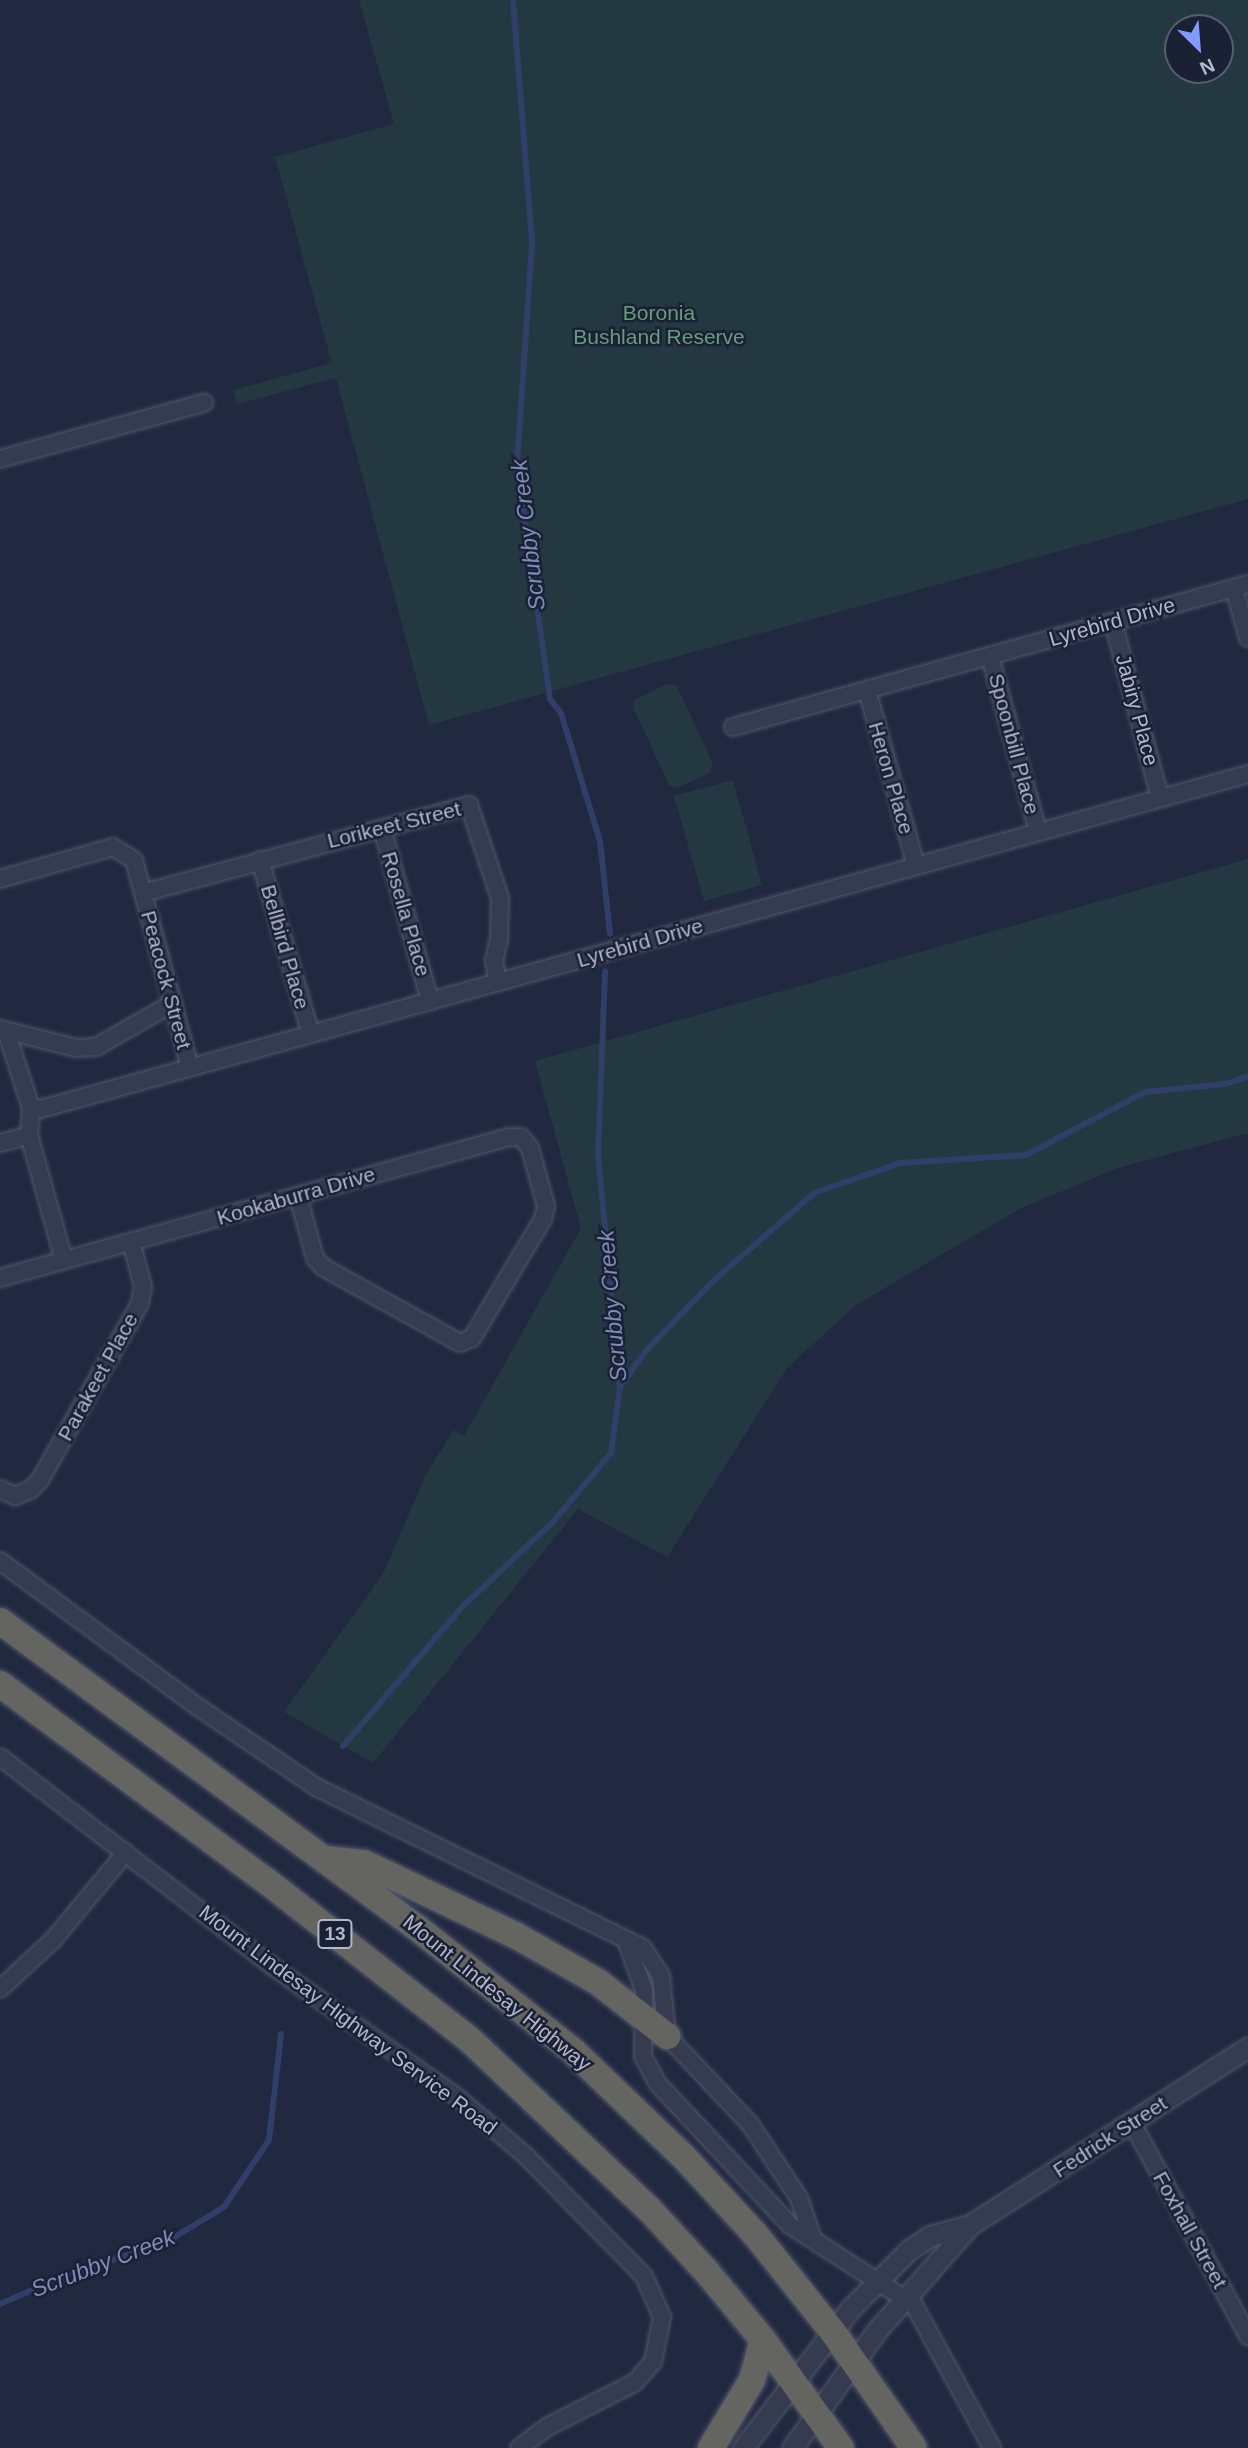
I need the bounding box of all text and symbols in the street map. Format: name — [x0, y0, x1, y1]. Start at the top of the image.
north arrow — [1164, 14, 1234, 84]
text: N — [1197, 54, 1218, 79]
park label: Boronia Bushland Reserve — [573, 300, 745, 350]
water label: Scrubby Creek — [505, 458, 551, 612]
street label: Lyrebird Drive — [1046, 592, 1178, 652]
street label: Jabiry Place — [1110, 651, 1164, 769]
street label: Spoonbill Place — [983, 671, 1045, 817]
street label: Heron Place — [863, 719, 919, 837]
street label: Lorikeet Street — [325, 796, 463, 854]
street label: Rosella Place — [376, 849, 436, 979]
street label: Bellbird Place — [255, 882, 315, 1012]
street label: Peacock Street — [135, 908, 197, 1052]
street label: Lyrebird Drive — [574, 913, 706, 973]
street label: Kookaburra Drive — [214, 1161, 378, 1231]
water label: Scrubby Creek — [592, 1229, 632, 1383]
street label: Parakeet Place — [52, 1309, 144, 1445]
street label: Mount Lindesay Highway Service Road — [194, 1900, 502, 2140]
street label: Mount Lindesay Highway — [398, 1909, 596, 2077]
road number: 13 — [316, 1918, 354, 1950]
street label: Fedrick Street — [1048, 2091, 1172, 2183]
street label: Foxhall Street — [1148, 2167, 1232, 2293]
water label: Scrubby Creek — [27, 2223, 179, 2303]

